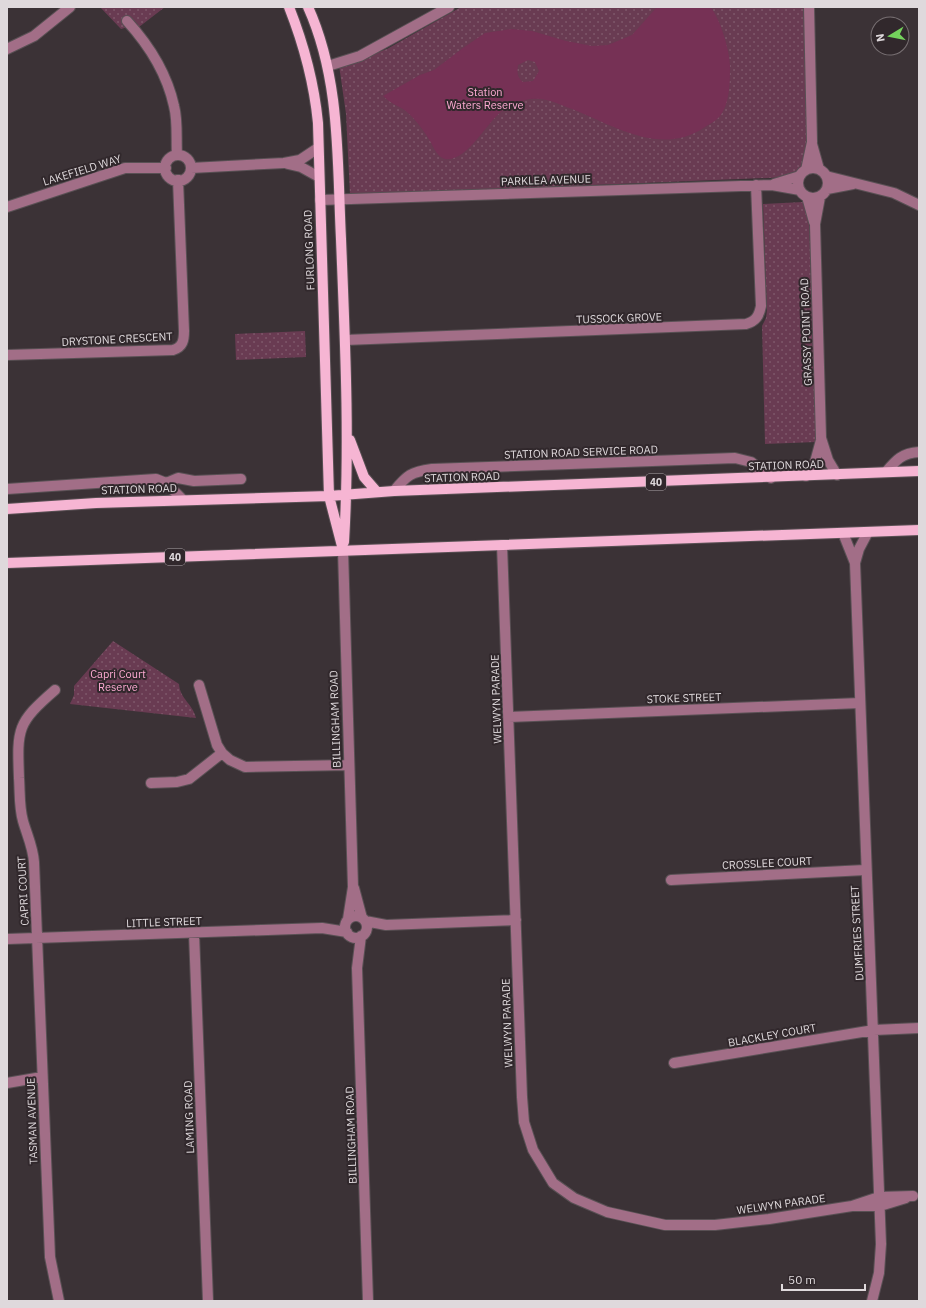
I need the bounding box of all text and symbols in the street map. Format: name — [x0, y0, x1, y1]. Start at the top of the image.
north arrow — [870, 16, 910, 56]
text: N — [873, 33, 888, 43]
park label: Station Waters Reserve — [446, 85, 524, 112]
street label: LAKEFIELD WAY — [41, 151, 123, 189]
street label: PARKLEA AVENUE — [501, 171, 591, 189]
street label: FURLONG ROAD — [301, 209, 317, 291]
street label: GRASSY POINT ROAD — [797, 278, 815, 386]
street label: TUSSOCK GROVE — [576, 310, 662, 326]
street label: DRYSTONE CRESCENT — [61, 329, 174, 349]
street label: STATION ROAD SERVICE ROAD — [504, 442, 658, 462]
street label: STATION ROAD — [748, 457, 824, 473]
street label: STATION ROAD — [424, 469, 500, 485]
road number: 40 — [646, 474, 666, 490]
street label: STATION ROAD — [101, 481, 177, 497]
road number: 40 — [165, 549, 185, 565]
street label: WELWYN PARADE — [487, 654, 505, 744]
park label: Capri Court Reserve — [90, 667, 146, 694]
street label: BILLINGHAM ROAD — [326, 670, 344, 768]
street label: STOKE STREET — [646, 690, 722, 706]
street label: CROSSLEE COURT — [722, 854, 813, 872]
street label: CAPRI COURT — [14, 855, 32, 926]
street label: DUMFRIES STREET — [847, 884, 866, 981]
street label: LITTLE STREET — [126, 914, 203, 930]
street label: WELWYN PARADE — [498, 978, 516, 1068]
street label: BLACKLEY COURT — [727, 1020, 818, 1050]
street label: TASMAN AVENUE — [23, 1077, 41, 1165]
street label: LAMING ROAD — [181, 1080, 197, 1154]
street label: BILLINGHAM ROAD — [342, 1086, 360, 1184]
street label: WELWYN PARADE — [736, 1191, 826, 1217]
scale bar — [782, 1266, 865, 1292]
text: 50 m — [788, 1272, 816, 1287]

